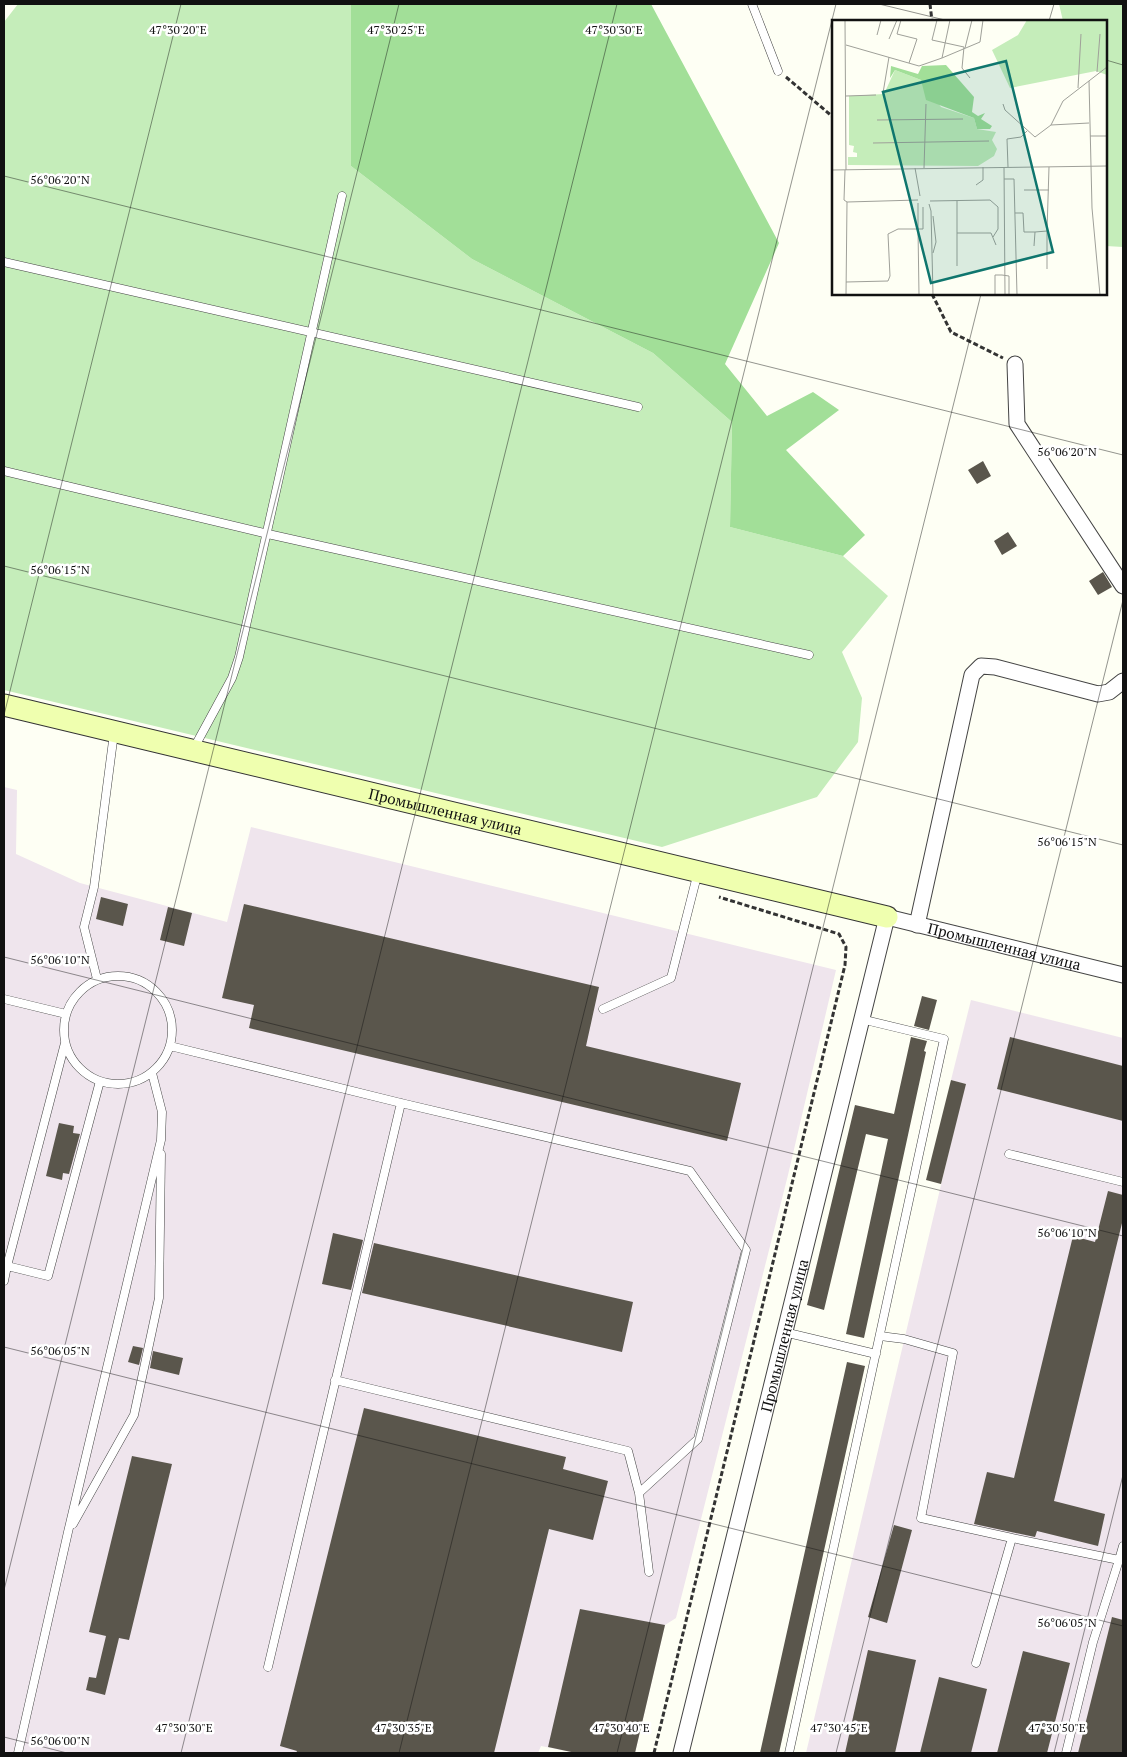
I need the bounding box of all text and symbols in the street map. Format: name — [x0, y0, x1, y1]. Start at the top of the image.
inset map — [832, 20, 1107, 295]
text: 47°30'20"E — [149, 22, 207, 37]
text: 47°30'25"E — [367, 22, 425, 37]
text: 47°30'30"E — [585, 22, 643, 37]
text: 56°06'20"N — [30, 172, 90, 187]
text: 56°06'20"N — [1037, 444, 1097, 459]
text: 56°06'15"N — [30, 562, 90, 577]
street label: Промышленная улица — [367, 783, 524, 839]
text: 56°06'15"N — [1037, 834, 1097, 849]
street label: Промышленная улица — [926, 917, 1083, 974]
text: 56°06'10"N — [30, 952, 90, 967]
text: 56°06'10"N — [1037, 1225, 1097, 1240]
street label: Промышленная улица — [755, 1257, 812, 1414]
text: 56°06'05"N — [30, 1343, 90, 1358]
text: 56°06'05"N — [1037, 1615, 1097, 1630]
text: 47°30'30"E — [155, 1720, 213, 1735]
text: 47°30'35"E — [374, 1720, 432, 1735]
text: 47°30'40"E — [592, 1720, 650, 1735]
text: 47°30'45"E — [810, 1720, 868, 1735]
text: 47°30'50"E — [1028, 1720, 1086, 1735]
text: 56°06'00"N — [30, 1733, 90, 1748]

